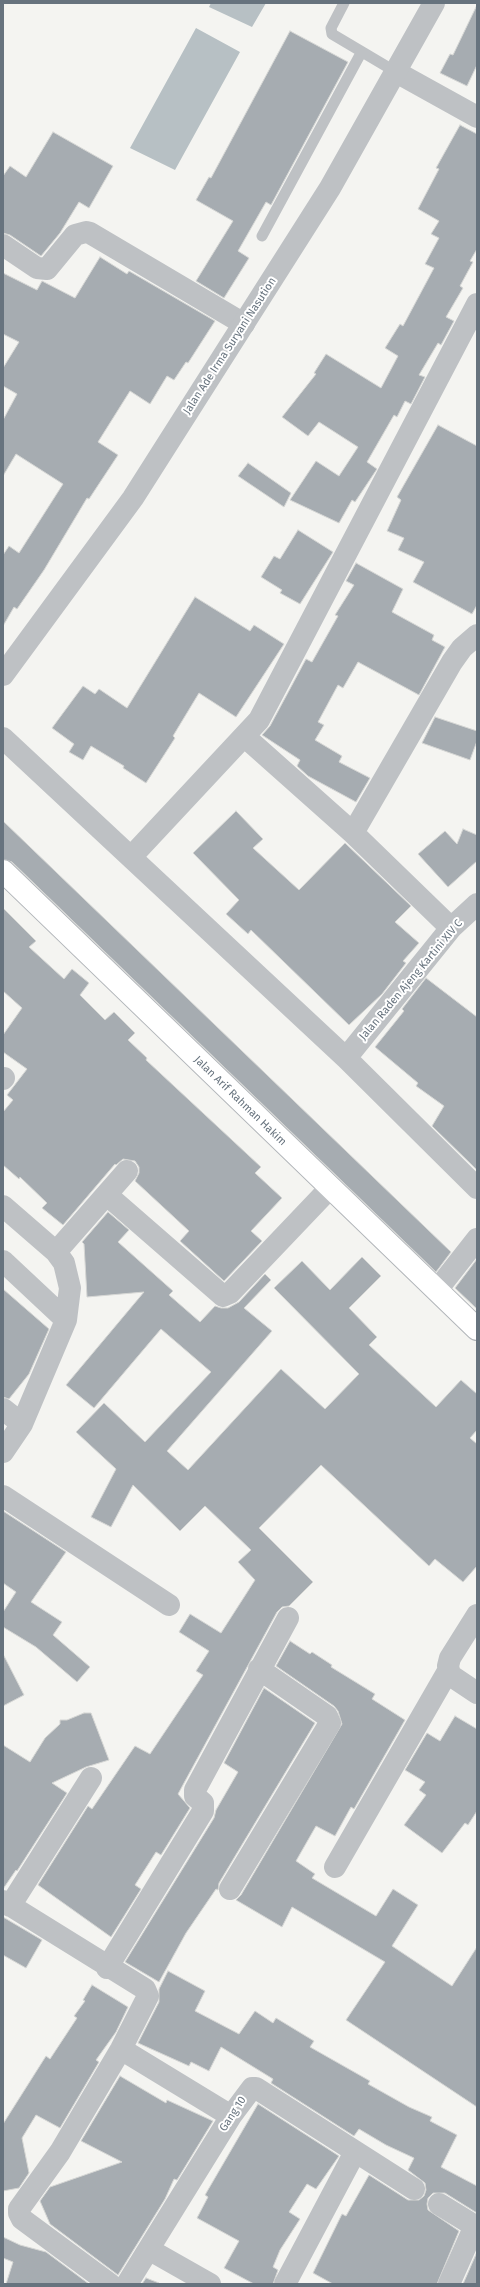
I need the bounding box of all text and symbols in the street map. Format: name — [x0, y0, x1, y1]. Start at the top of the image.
street label: Jalan Ade Irma Suryani Nasution — [181, 275, 279, 417]
street label: Jalan Raden Ajeng Kartini XIV C — [357, 917, 465, 1043]
street label: Jalan Arif Rahman Hakim — [191, 1053, 289, 1149]
street label: Gang 10 — [217, 2094, 249, 2134]

